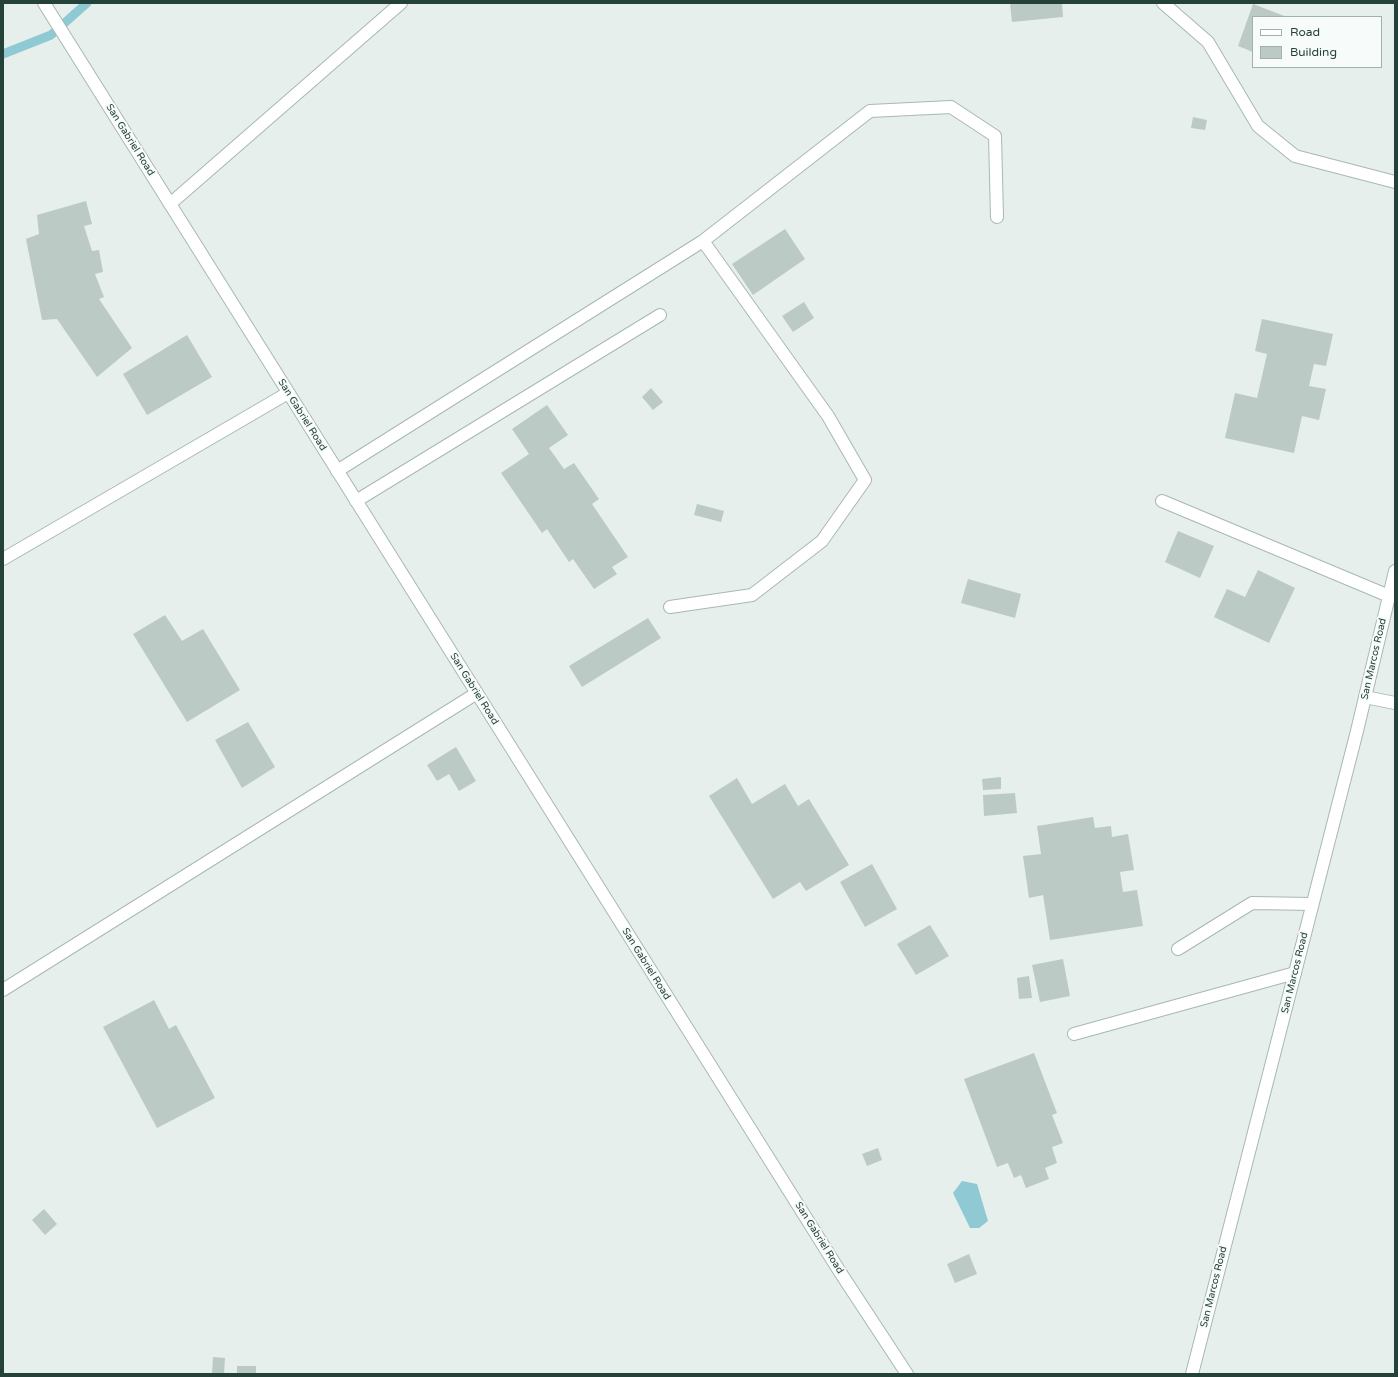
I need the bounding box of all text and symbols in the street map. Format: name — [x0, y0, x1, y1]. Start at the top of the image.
legend — [1252, 16, 1382, 68]
text: Road — [1290, 25, 1320, 39]
text: Building — [1290, 45, 1337, 59]
street label: San Gabriel Road — [103, 102, 157, 178]
street label: San Gabriel Road — [275, 377, 329, 453]
street label: San Marcos Road — [1359, 617, 1389, 701]
street label: San Gabriel Road — [447, 651, 501, 727]
street label: San Gabriel Road — [619, 926, 673, 1002]
street label: San Marcos Road — [1279, 931, 1311, 1015]
street label: San Gabriel Road — [792, 1200, 846, 1276]
street label: San Marcos Road — [1198, 1245, 1230, 1329]

